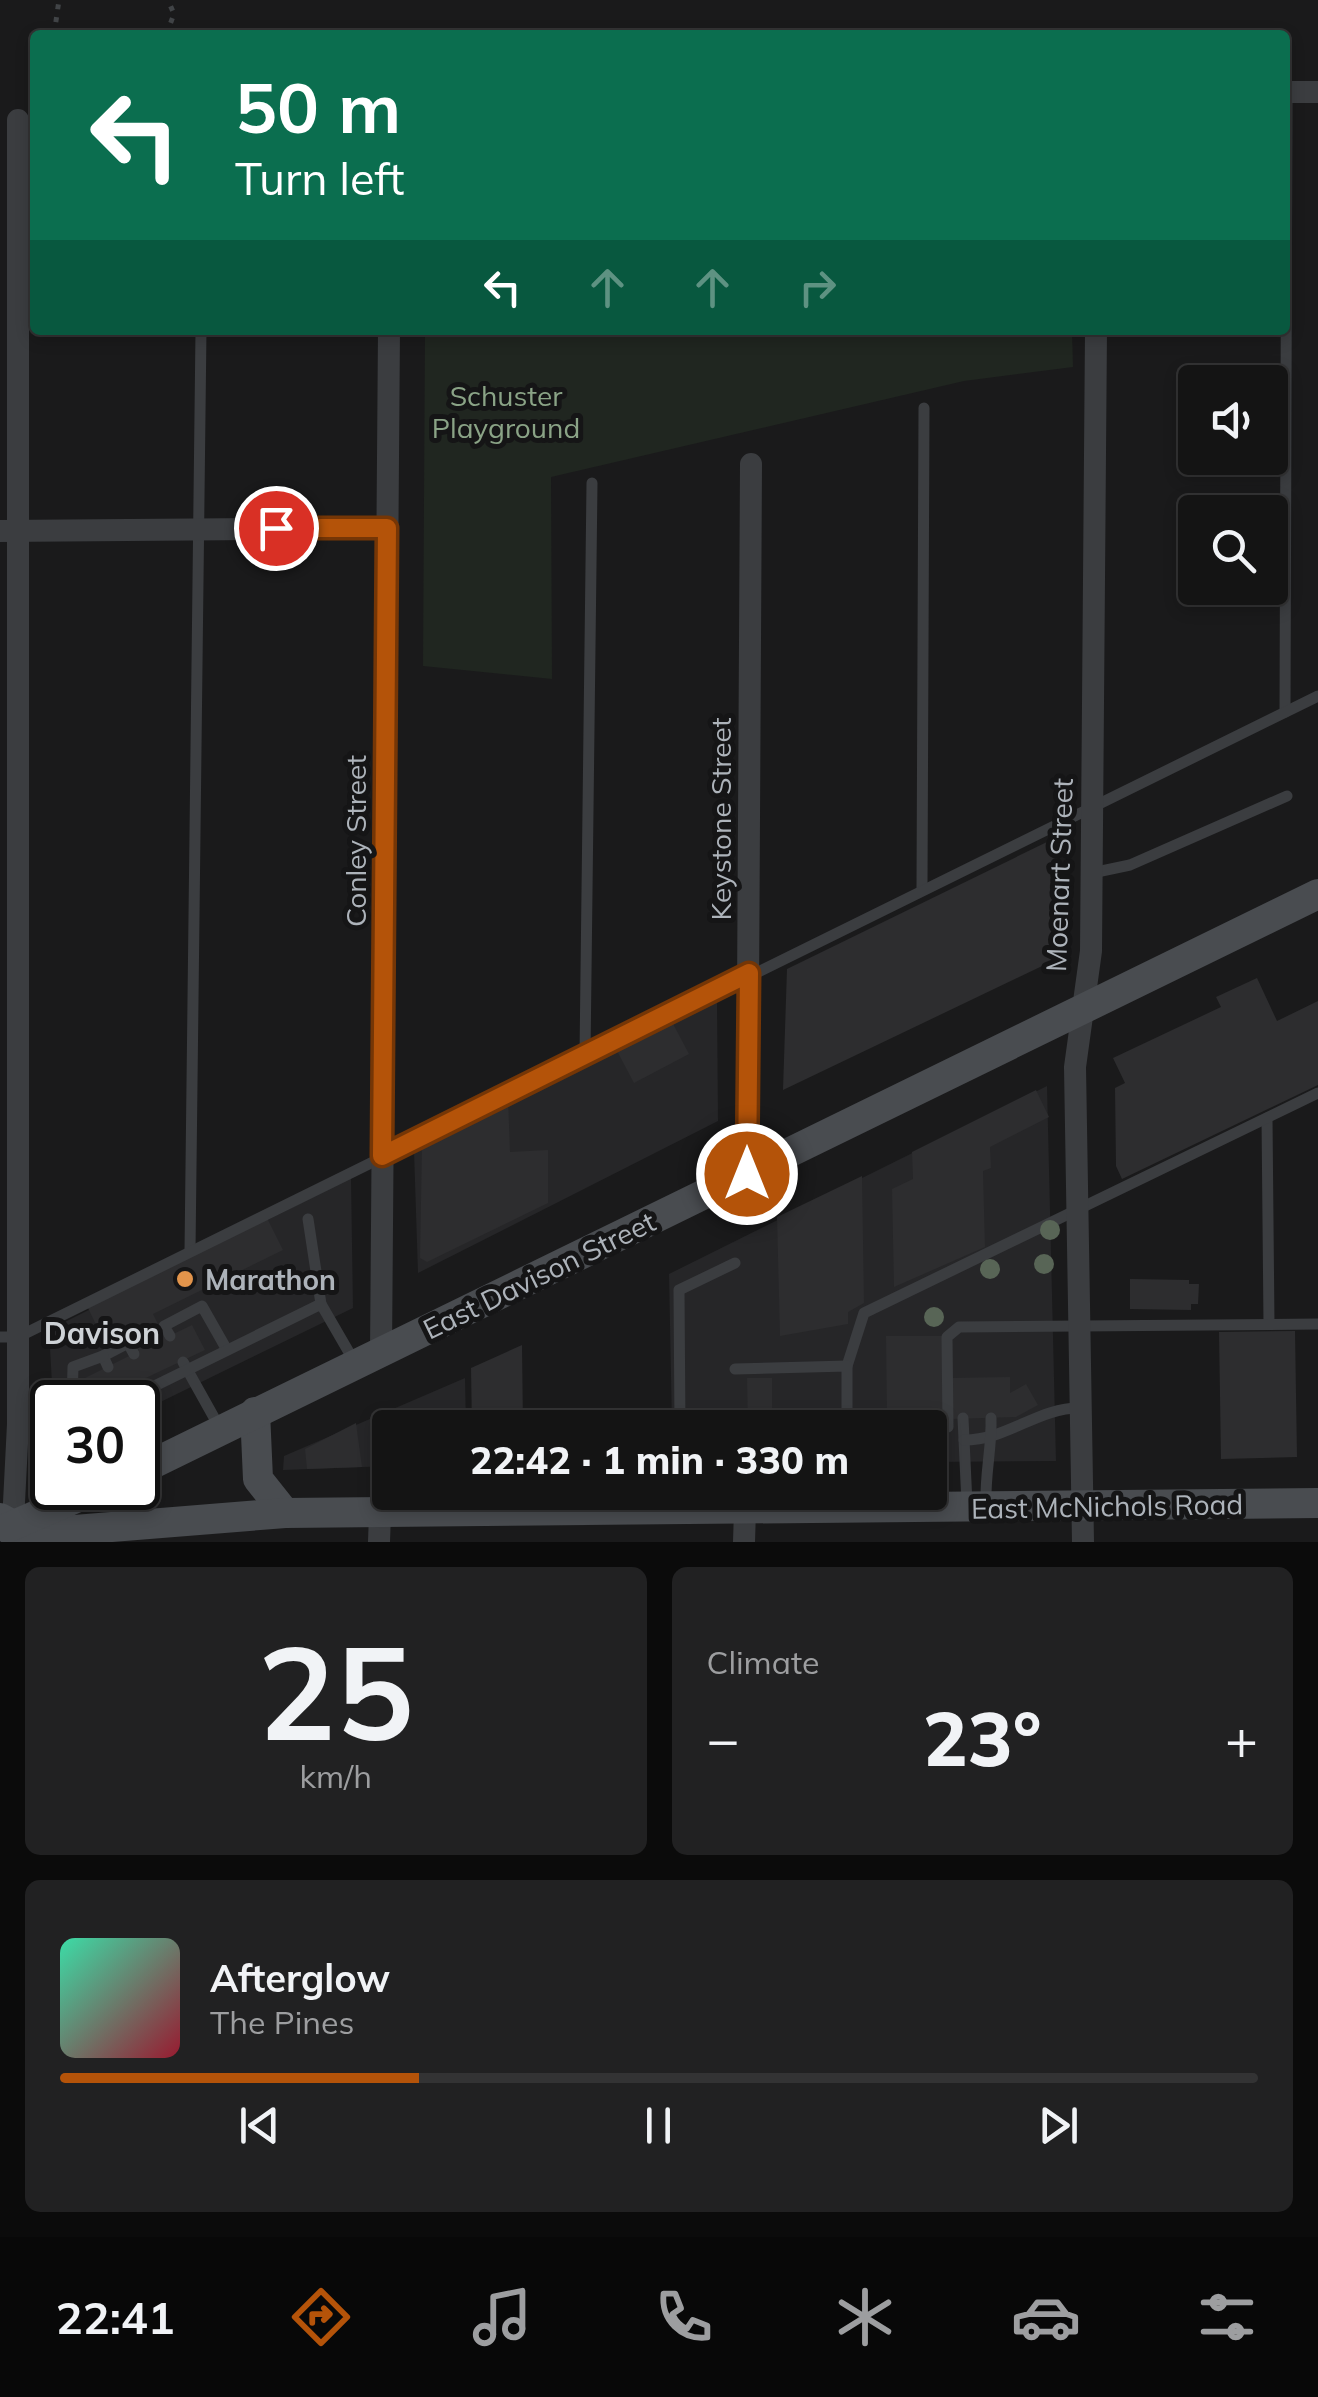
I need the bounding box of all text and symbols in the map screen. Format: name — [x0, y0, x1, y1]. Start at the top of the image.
text: 50 m — [235, 63, 401, 151]
icon: left — [70, 70, 200, 200]
text: Turn left — [235, 150, 404, 206]
icon: left — [475, 260, 530, 315]
icon: ahead — [580, 260, 635, 315]
icon: ahead — [685, 260, 740, 315]
icon: right — [790, 260, 845, 315]
map controls — [1178, 365, 1288, 605]
button: sound — [1178, 365, 1288, 475]
park label: Schuster Playground — [432, 378, 580, 445]
pin — [234, 486, 319, 571]
button: search — [1178, 495, 1288, 605]
icon: arrive — [249, 501, 304, 556]
street label: Keystone Street — [703, 717, 738, 920]
street label: Conley Street — [338, 755, 373, 927]
street label: Moenart Street — [1038, 777, 1080, 973]
position arrow — [695, 1122, 799, 1226]
street label: East Davison Street — [417, 1204, 661, 1346]
place label: Marathon — [205, 1262, 336, 1297]
marker: Marathon — [174, 1268, 196, 1290]
district label: Davison — [44, 1314, 160, 1352]
speed limit sign: 30 — [30, 1380, 160, 1510]
text: 22:42 · 1 min · 330 m — [470, 1436, 849, 1484]
street label: East McNichols Road — [971, 1486, 1243, 1526]
text: 25 — [258, 1609, 414, 1773]
text: Climate — [707, 1642, 819, 1682]
text: 23° — [923, 1691, 1042, 1785]
text: − — [707, 1704, 740, 1773]
text: + — [1225, 1704, 1258, 1773]
text: km/h — [300, 1756, 372, 1796]
text: Afterglow — [210, 1954, 390, 2002]
text: The Pines — [210, 2002, 354, 2042]
icon: previous — [232, 2098, 287, 2153]
icon: pause — [631, 2098, 686, 2153]
icon: next — [1031, 2098, 1086, 2153]
icon: directions — [286, 2282, 356, 2352]
icon: music — [467, 2282, 537, 2352]
icon: phone — [649, 2282, 719, 2352]
icon: climate — [830, 2282, 900, 2352]
icon: car — [1011, 2282, 1081, 2352]
icon: filters — [1192, 2282, 1262, 2352]
text: 22:41 — [56, 2289, 175, 2345]

